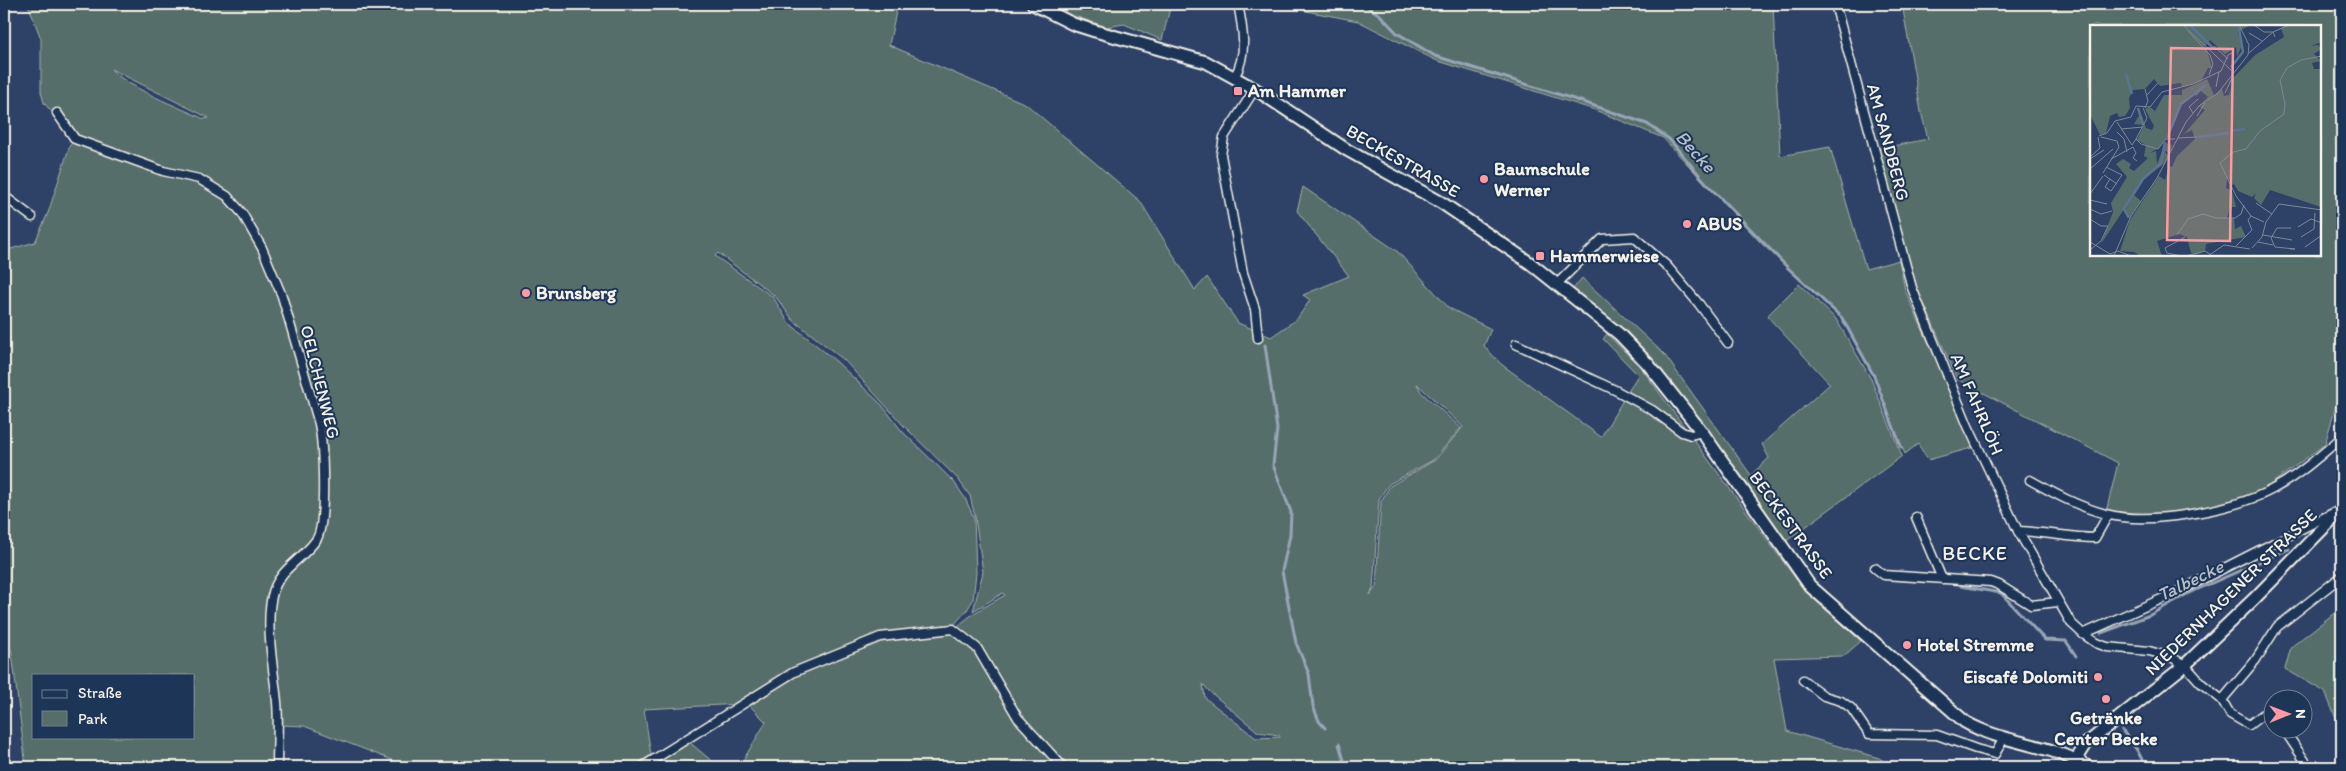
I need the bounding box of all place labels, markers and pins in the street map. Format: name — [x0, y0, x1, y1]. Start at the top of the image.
place label: Am Hammer — [1247, 80, 1347, 102]
marker: Am Hammer — [1232, 85, 1244, 97]
place label: Baumschule Werner — [1494, 158, 1590, 201]
marker: Baumschule Werner — [1478, 173, 1490, 185]
place label: ABUS — [1696, 213, 1742, 235]
marker: ABUS — [1681, 218, 1693, 230]
place label: Hammerwiese — [1550, 245, 1660, 267]
marker: Hammerwiese — [1534, 250, 1546, 262]
place label: Brunsberg — [536, 282, 617, 304]
marker: Brunsberg — [520, 287, 532, 299]
place label: Hotel Stremme — [1917, 634, 2034, 656]
marker: Hotel Stremme — [1901, 639, 1913, 651]
place label: Eiscafé Dolomiti — [1963, 666, 2088, 688]
marker: Eiscafé Dolomiti — [2092, 671, 2104, 683]
marker: Getränke Center Becke — [2100, 693, 2112, 705]
place label: Getränke Center Becke — [2054, 707, 2158, 750]

